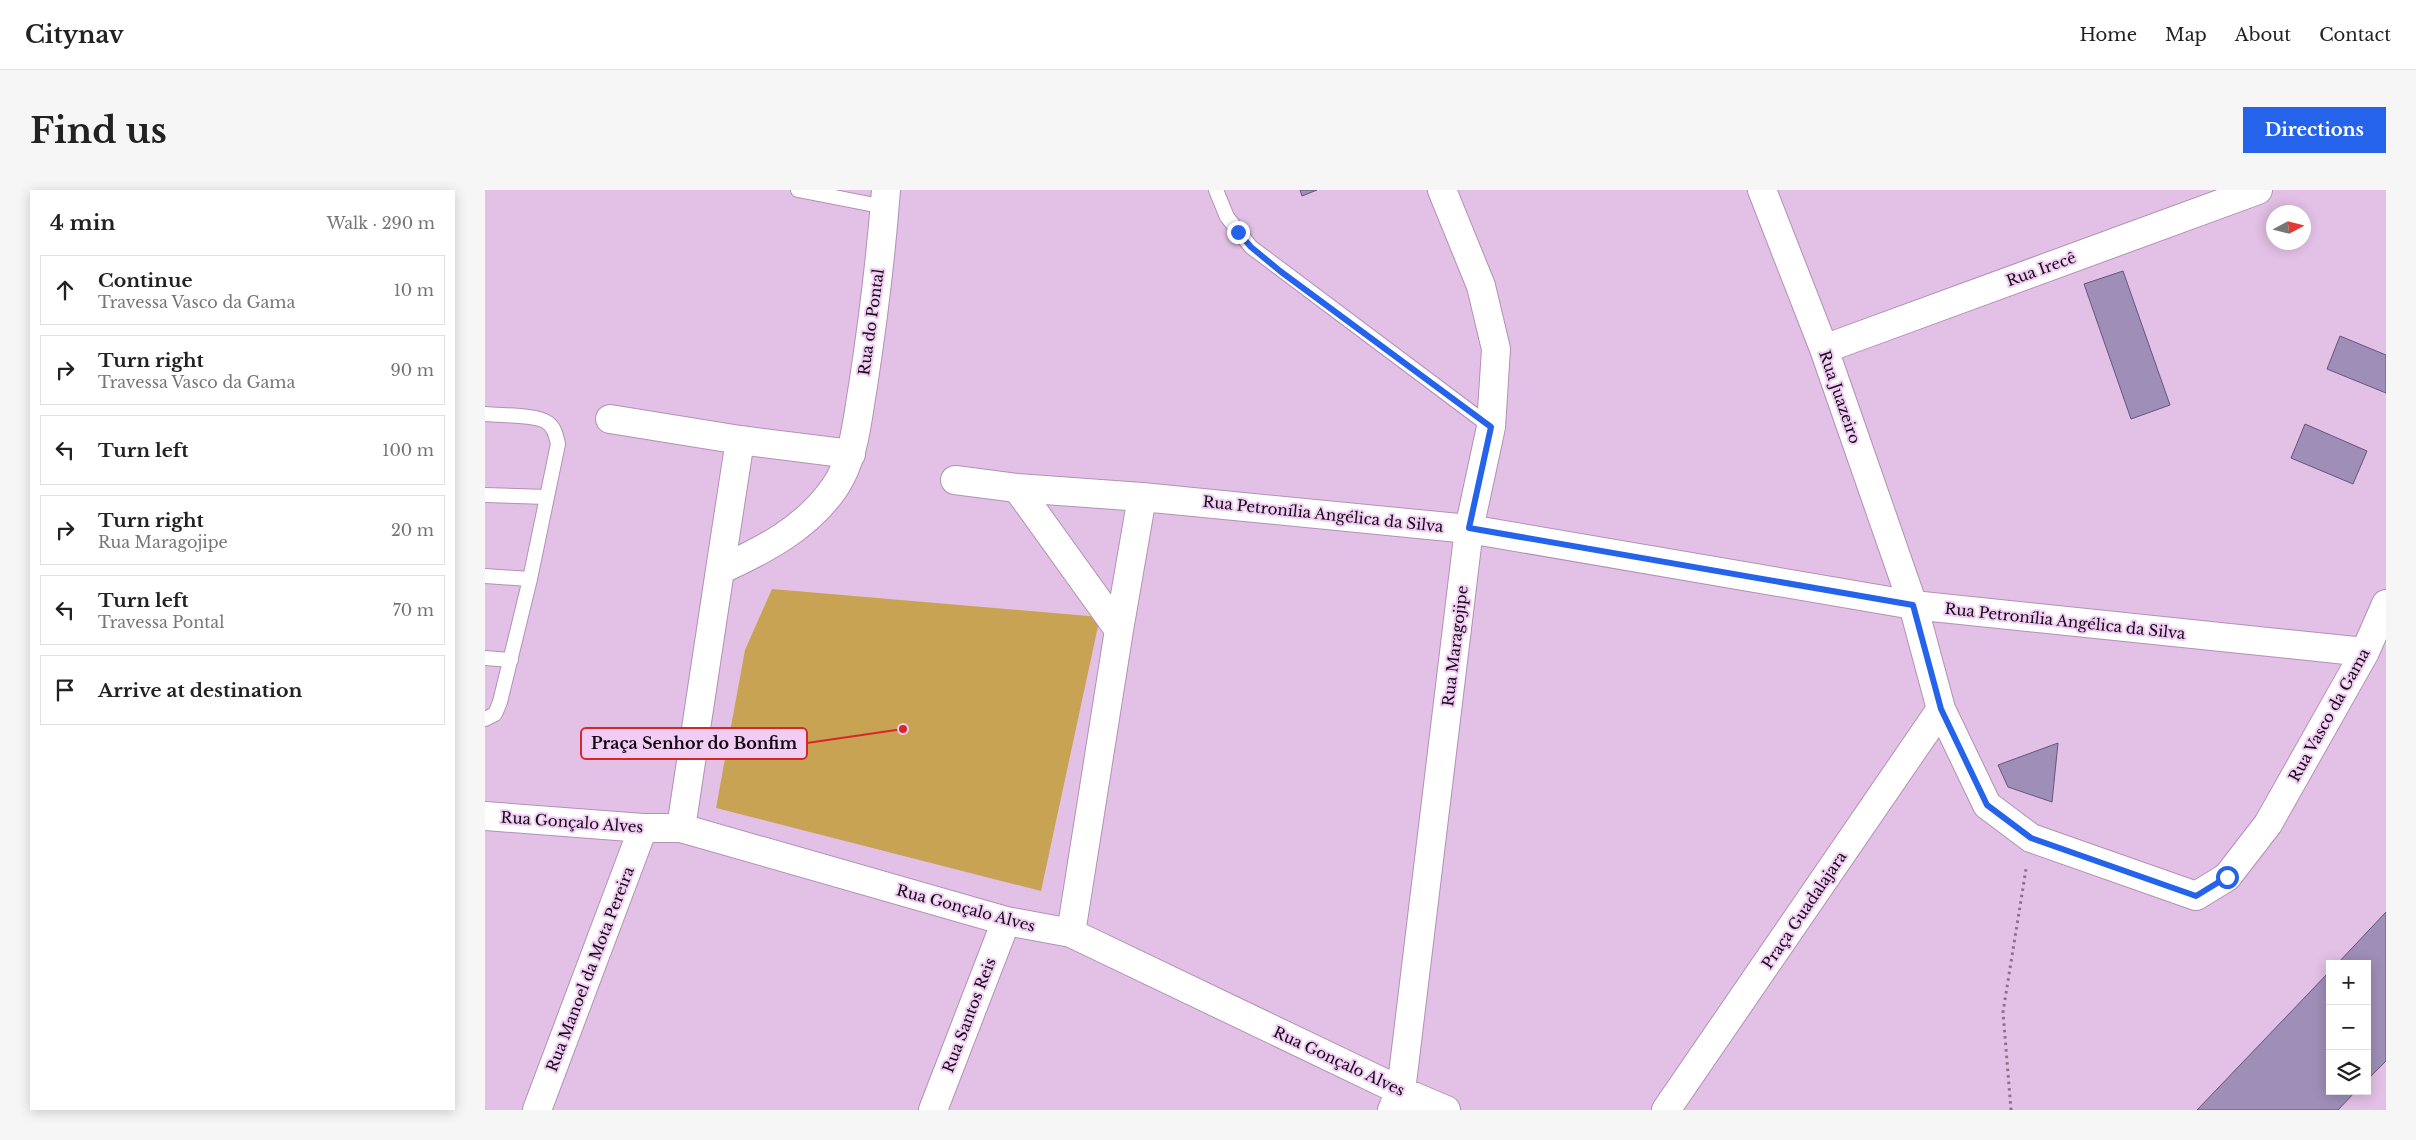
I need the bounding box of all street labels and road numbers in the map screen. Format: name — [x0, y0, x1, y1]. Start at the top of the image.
street label: Rua Irecê — [2004, 248, 2078, 290]
street label: Rua do Pontal — [854, 267, 888, 377]
street label: Rua Juazeiro — [1815, 348, 1865, 446]
street label: Rua Petronília Angélica da Silva — [1202, 492, 1445, 536]
street label: Rua Maragojipe — [1438, 584, 1472, 708]
street label: Rua Petronília Angélica da Silva — [1944, 599, 2187, 643]
street label: Rua Vasco da Gama — [2284, 644, 2374, 785]
street label: Rua Gonçalo Alves — [500, 808, 644, 836]
street label: Praça Guadalajara — [1758, 847, 1851, 972]
street label: Rua Manoel da Mota Pereira — [542, 863, 638, 1074]
street label: Rua Gonçalo Alves — [895, 880, 1038, 936]
street label: Rua Santos Reis — [938, 955, 1000, 1075]
street label: Rua Gonçalo Alves — [1270, 1022, 1408, 1100]

